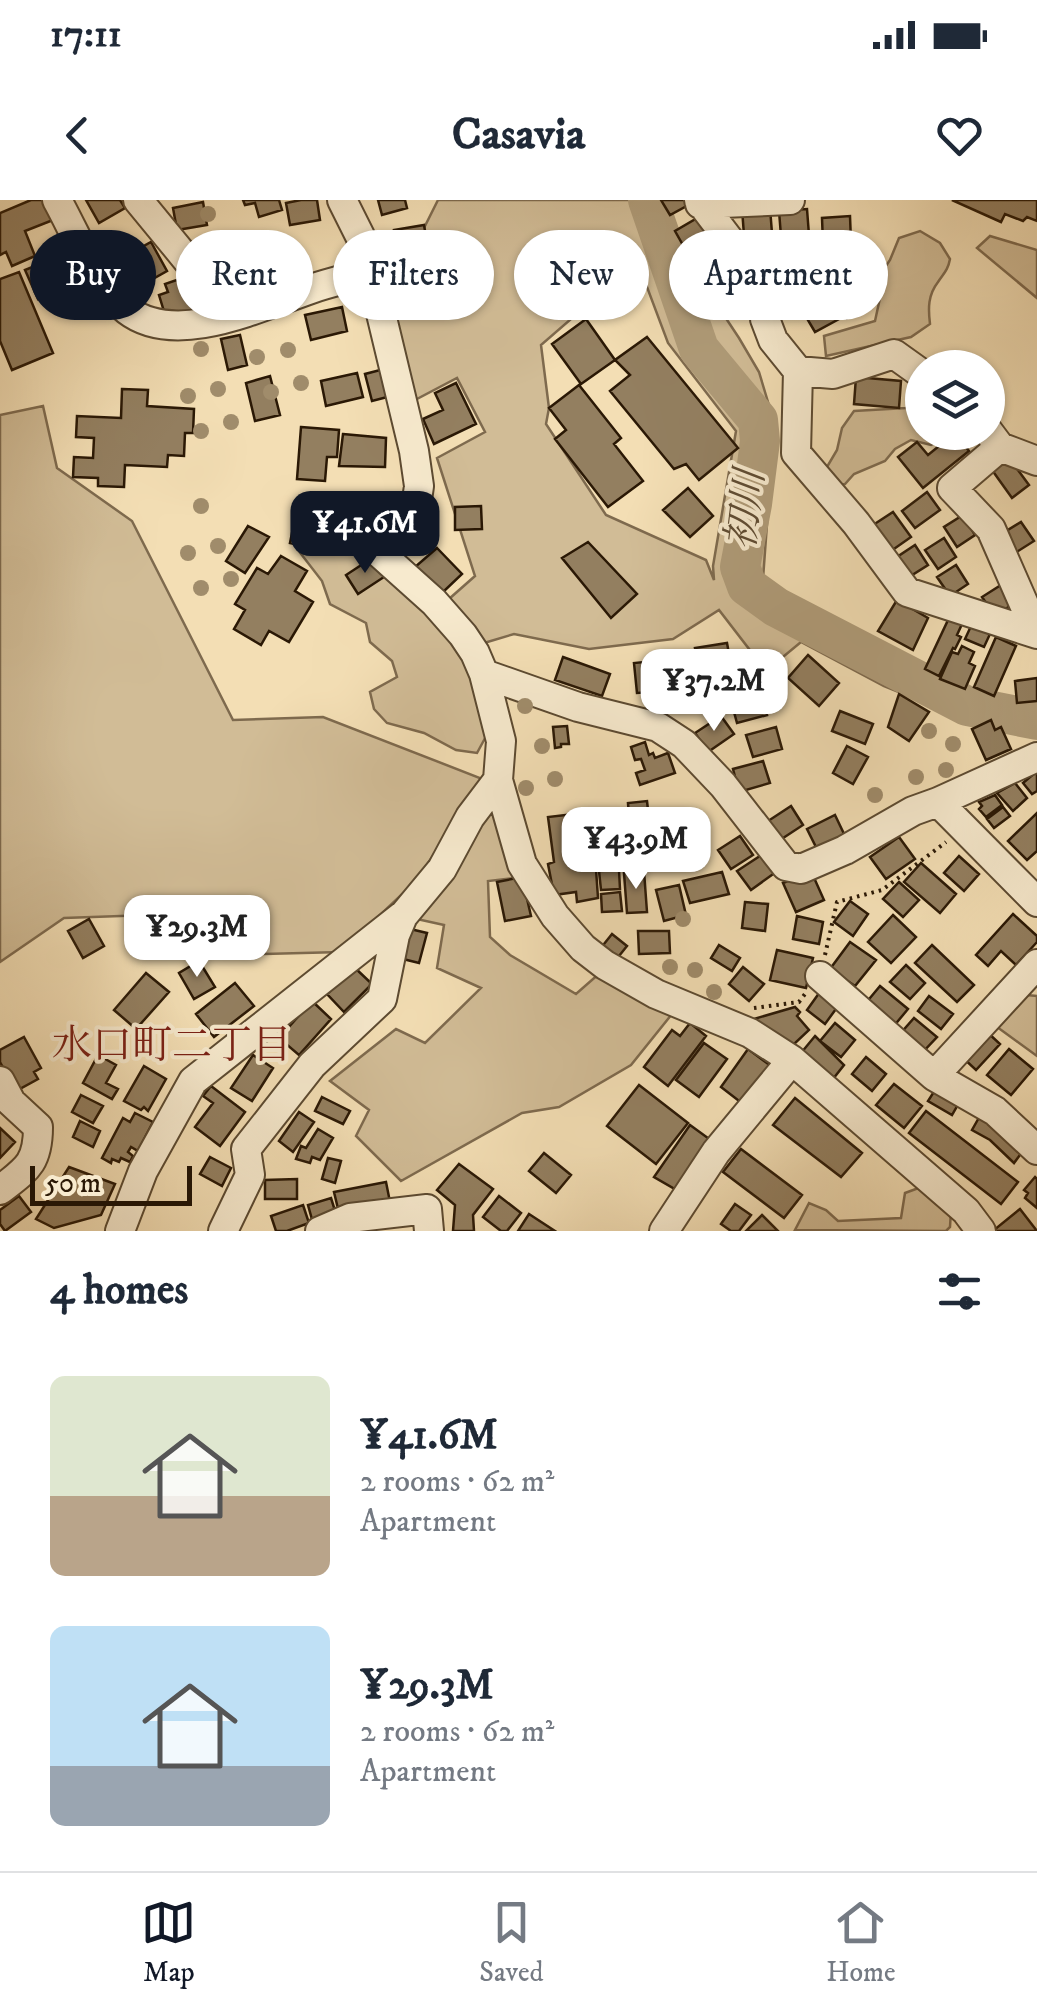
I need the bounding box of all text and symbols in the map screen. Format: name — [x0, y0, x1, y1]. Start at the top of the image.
text: 17:11 — [50, 11, 122, 59]
text: Casavia — [452, 107, 585, 163]
icon: back — [50, 108, 105, 163]
icon: heart — [932, 108, 987, 163]
chip: Buy — [30, 230, 156, 320]
chip: Rent — [176, 230, 313, 320]
chip: Filters — [333, 230, 494, 320]
chip: New — [514, 230, 649, 320]
chip: Apartment — [669, 230, 888, 320]
map controls — [905, 350, 1005, 450]
button: layers — [905, 350, 1005, 450]
water label: 初川 — [717, 463, 777, 553]
pin: ¥41.6M — [284, 491, 446, 576]
text: ¥41.6M — [312, 503, 418, 543]
pin: ¥37.2M — [633, 649, 795, 734]
text: ¥37.2M — [663, 661, 765, 701]
pin: ¥43.9M — [555, 807, 717, 892]
text: ¥43.9M — [584, 819, 688, 859]
pin: ¥29.3M — [116, 895, 278, 980]
text: ¥29.3M — [146, 907, 248, 947]
district label: 水口町二丁目 — [52, 1022, 292, 1072]
scale bar — [30, 1161, 192, 1206]
text: 50 m — [45, 1166, 101, 1201]
icon: filters — [932, 1264, 987, 1319]
text: 4 homes — [50, 1265, 188, 1317]
text: ¥41.6M — [360, 1410, 498, 1462]
icon: home — [130, 1416, 250, 1536]
text: 2 rooms · 62 m² — [360, 1462, 554, 1502]
text: Apartment — [360, 1502, 496, 1542]
text: ¥29.3M — [360, 1660, 494, 1712]
icon: home — [130, 1666, 250, 1786]
text: 2 rooms · 62 m² — [360, 1712, 554, 1752]
text: Apartment — [360, 1752, 496, 1792]
tab: Map — [141, 1895, 196, 1990]
tab: Saved — [479, 1895, 544, 1990]
tab: Home — [826, 1895, 896, 1990]

